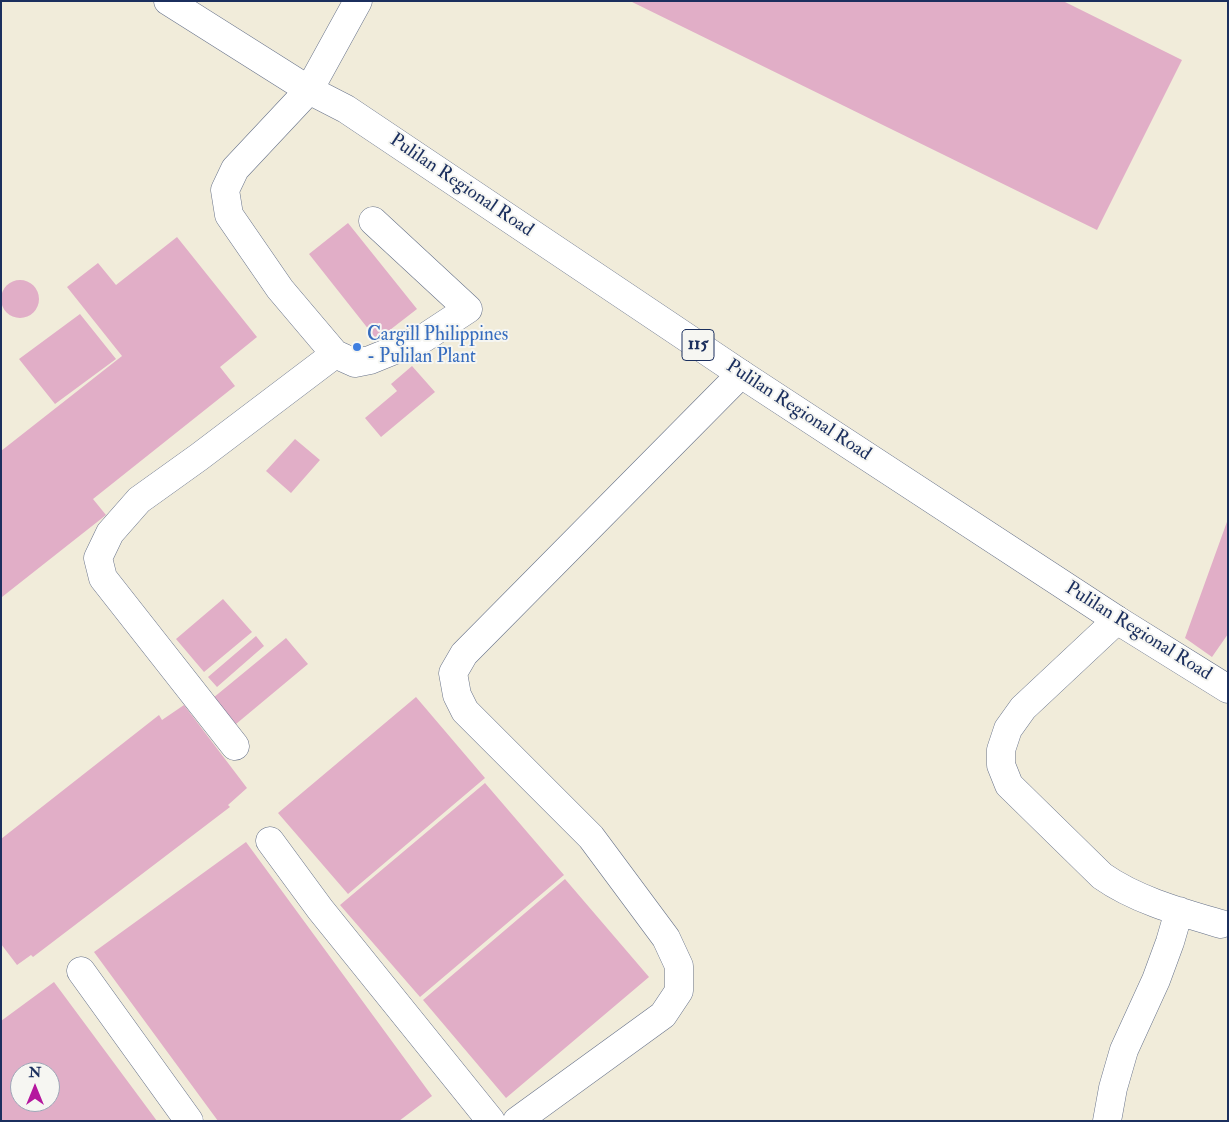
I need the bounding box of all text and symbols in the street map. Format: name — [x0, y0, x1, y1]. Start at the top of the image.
street label: Pulilan Regional Road — [385, 129, 537, 243]
place label: Cargill Philippines - Pulilan Plant — [367, 325, 508, 369]
road number: 115 — [682, 330, 714, 360]
marker: Cargill Philippines - Pulilan Plant — [351, 341, 363, 353]
street label: Pulilan Regional Road — [721, 356, 875, 466]
street label: Pulilan Regional Road — [1061, 578, 1215, 686]
north arrow — [10, 1062, 60, 1112]
text: N — [29, 1064, 41, 1081]

